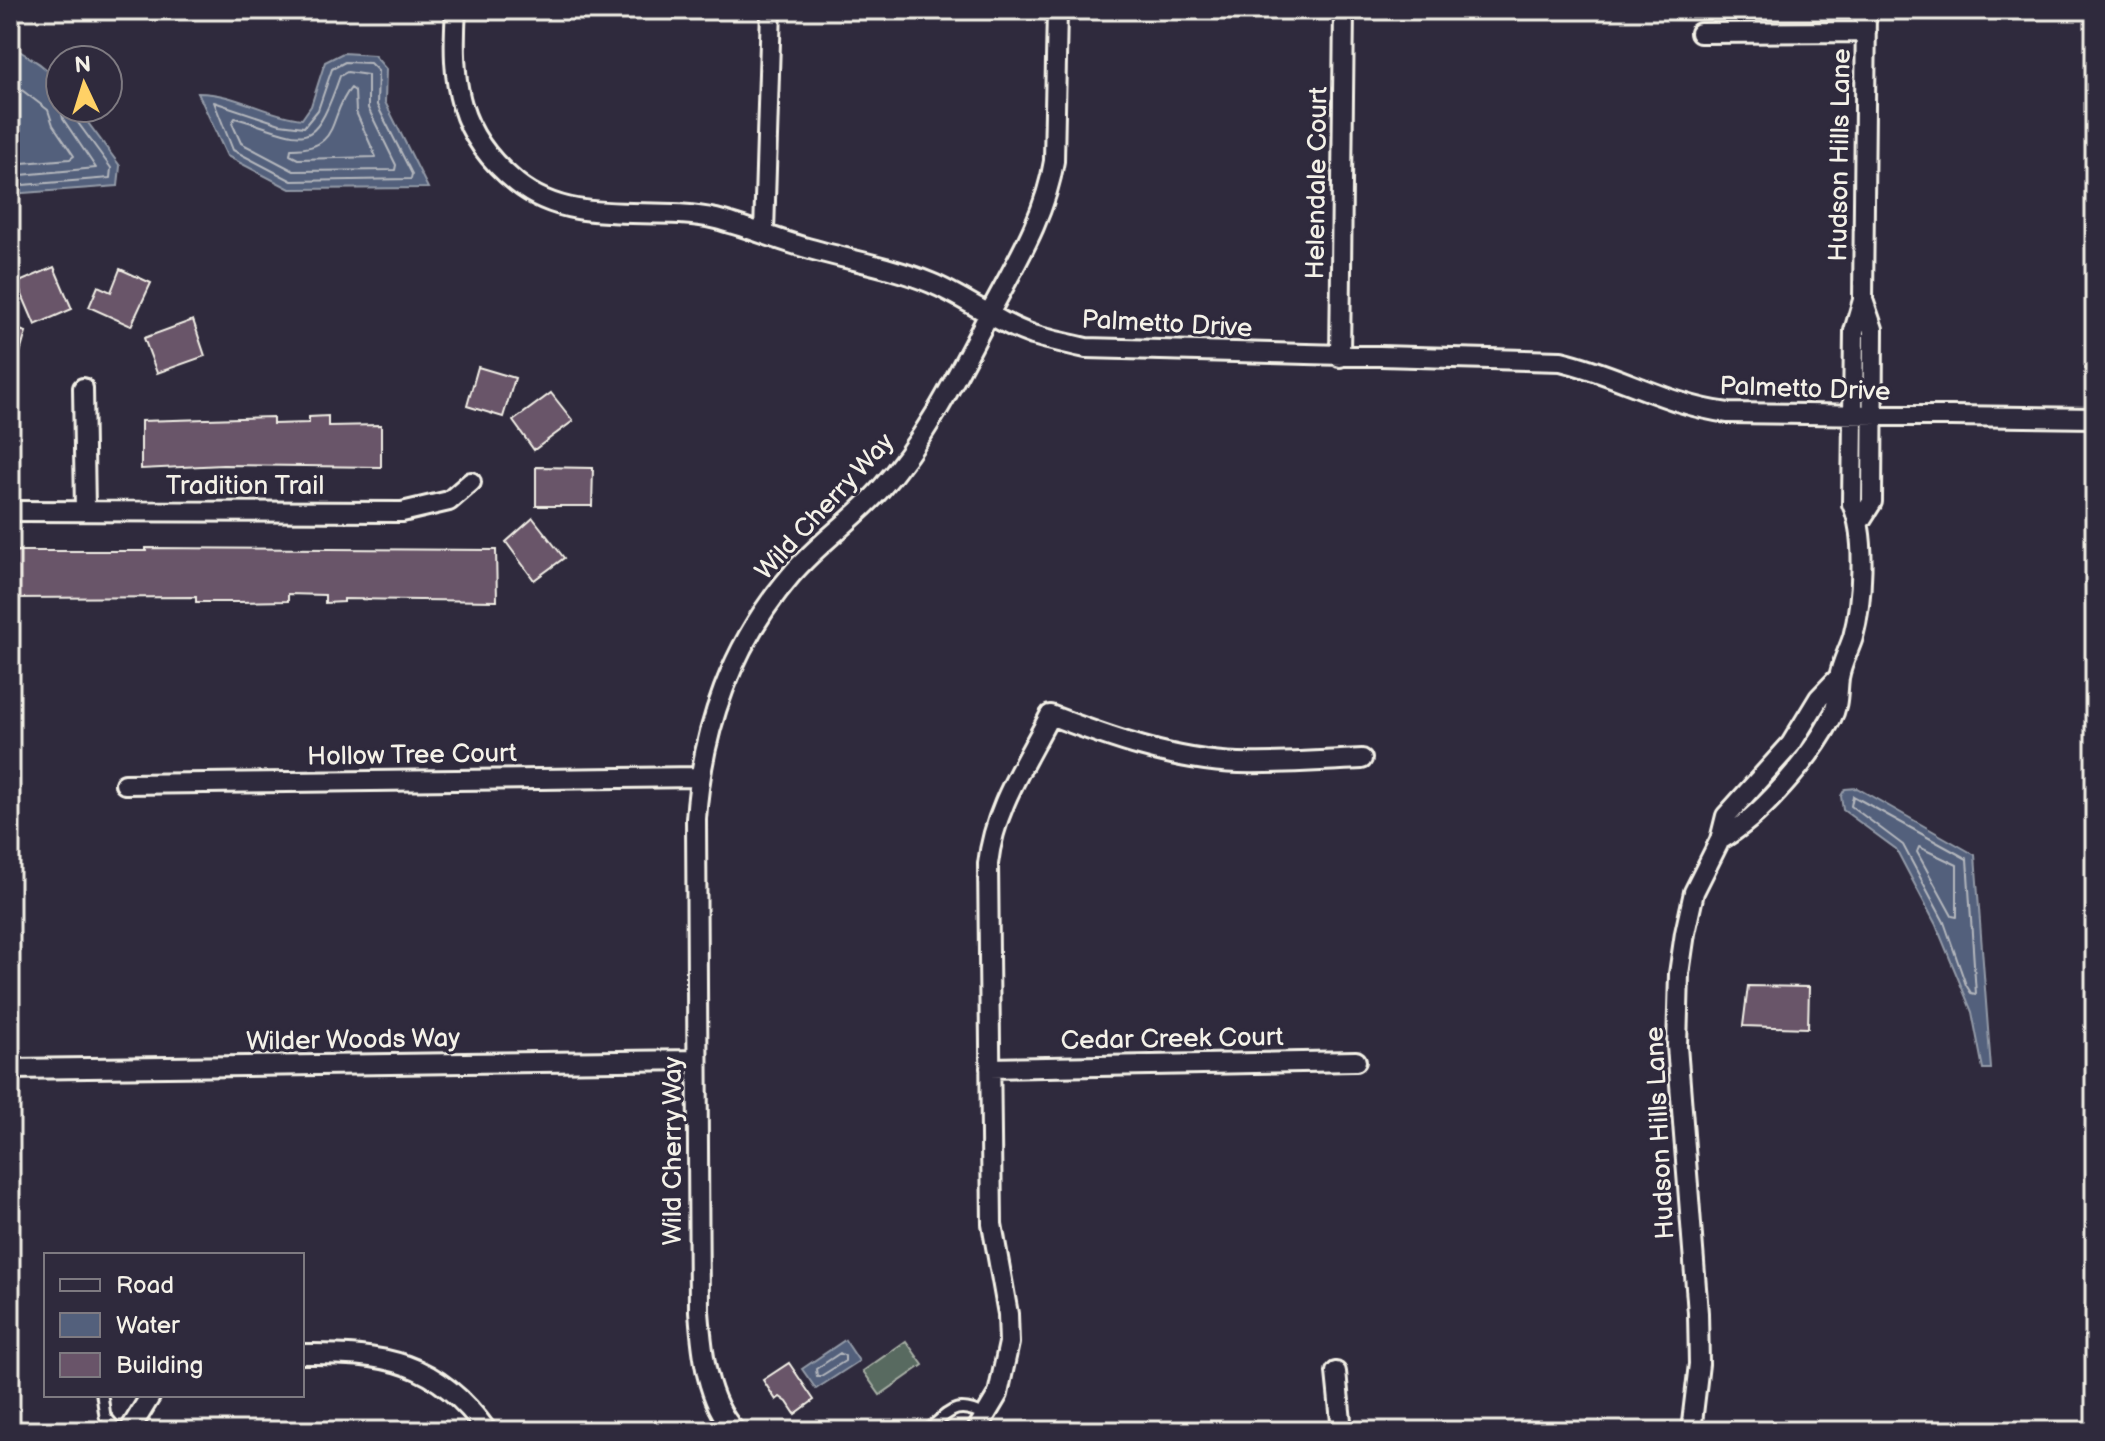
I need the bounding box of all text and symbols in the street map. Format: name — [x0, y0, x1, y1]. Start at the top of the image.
north arrow — [44, 44, 124, 124]
street label: Hudson Hills Lane — [1823, 48, 1858, 262]
text: N — [74, 52, 92, 80]
street label: Helendale Court — [1300, 86, 1335, 280]
street label: Palmetto Drive — [1081, 305, 1253, 344]
street label: Palmetto Drive — [1719, 371, 1891, 408]
street label: Wild Cherry Way — [749, 427, 901, 587]
street label: Tradition Trail — [166, 471, 324, 502]
street label: Hollow Tree Court — [307, 738, 517, 773]
street label: Cedar Creek Court — [1060, 1022, 1284, 1057]
street label: Wilder Woods Way — [246, 1023, 461, 1058]
street label: Hudson Hills Lane — [1639, 1026, 1682, 1240]
street label: Wild Cherry Way — [658, 1056, 689, 1246]
legend — [44, 1253, 304, 1397]
text: Road — [116, 1271, 174, 1300]
text: Water — [116, 1311, 180, 1340]
text: Building — [116, 1351, 203, 1380]

